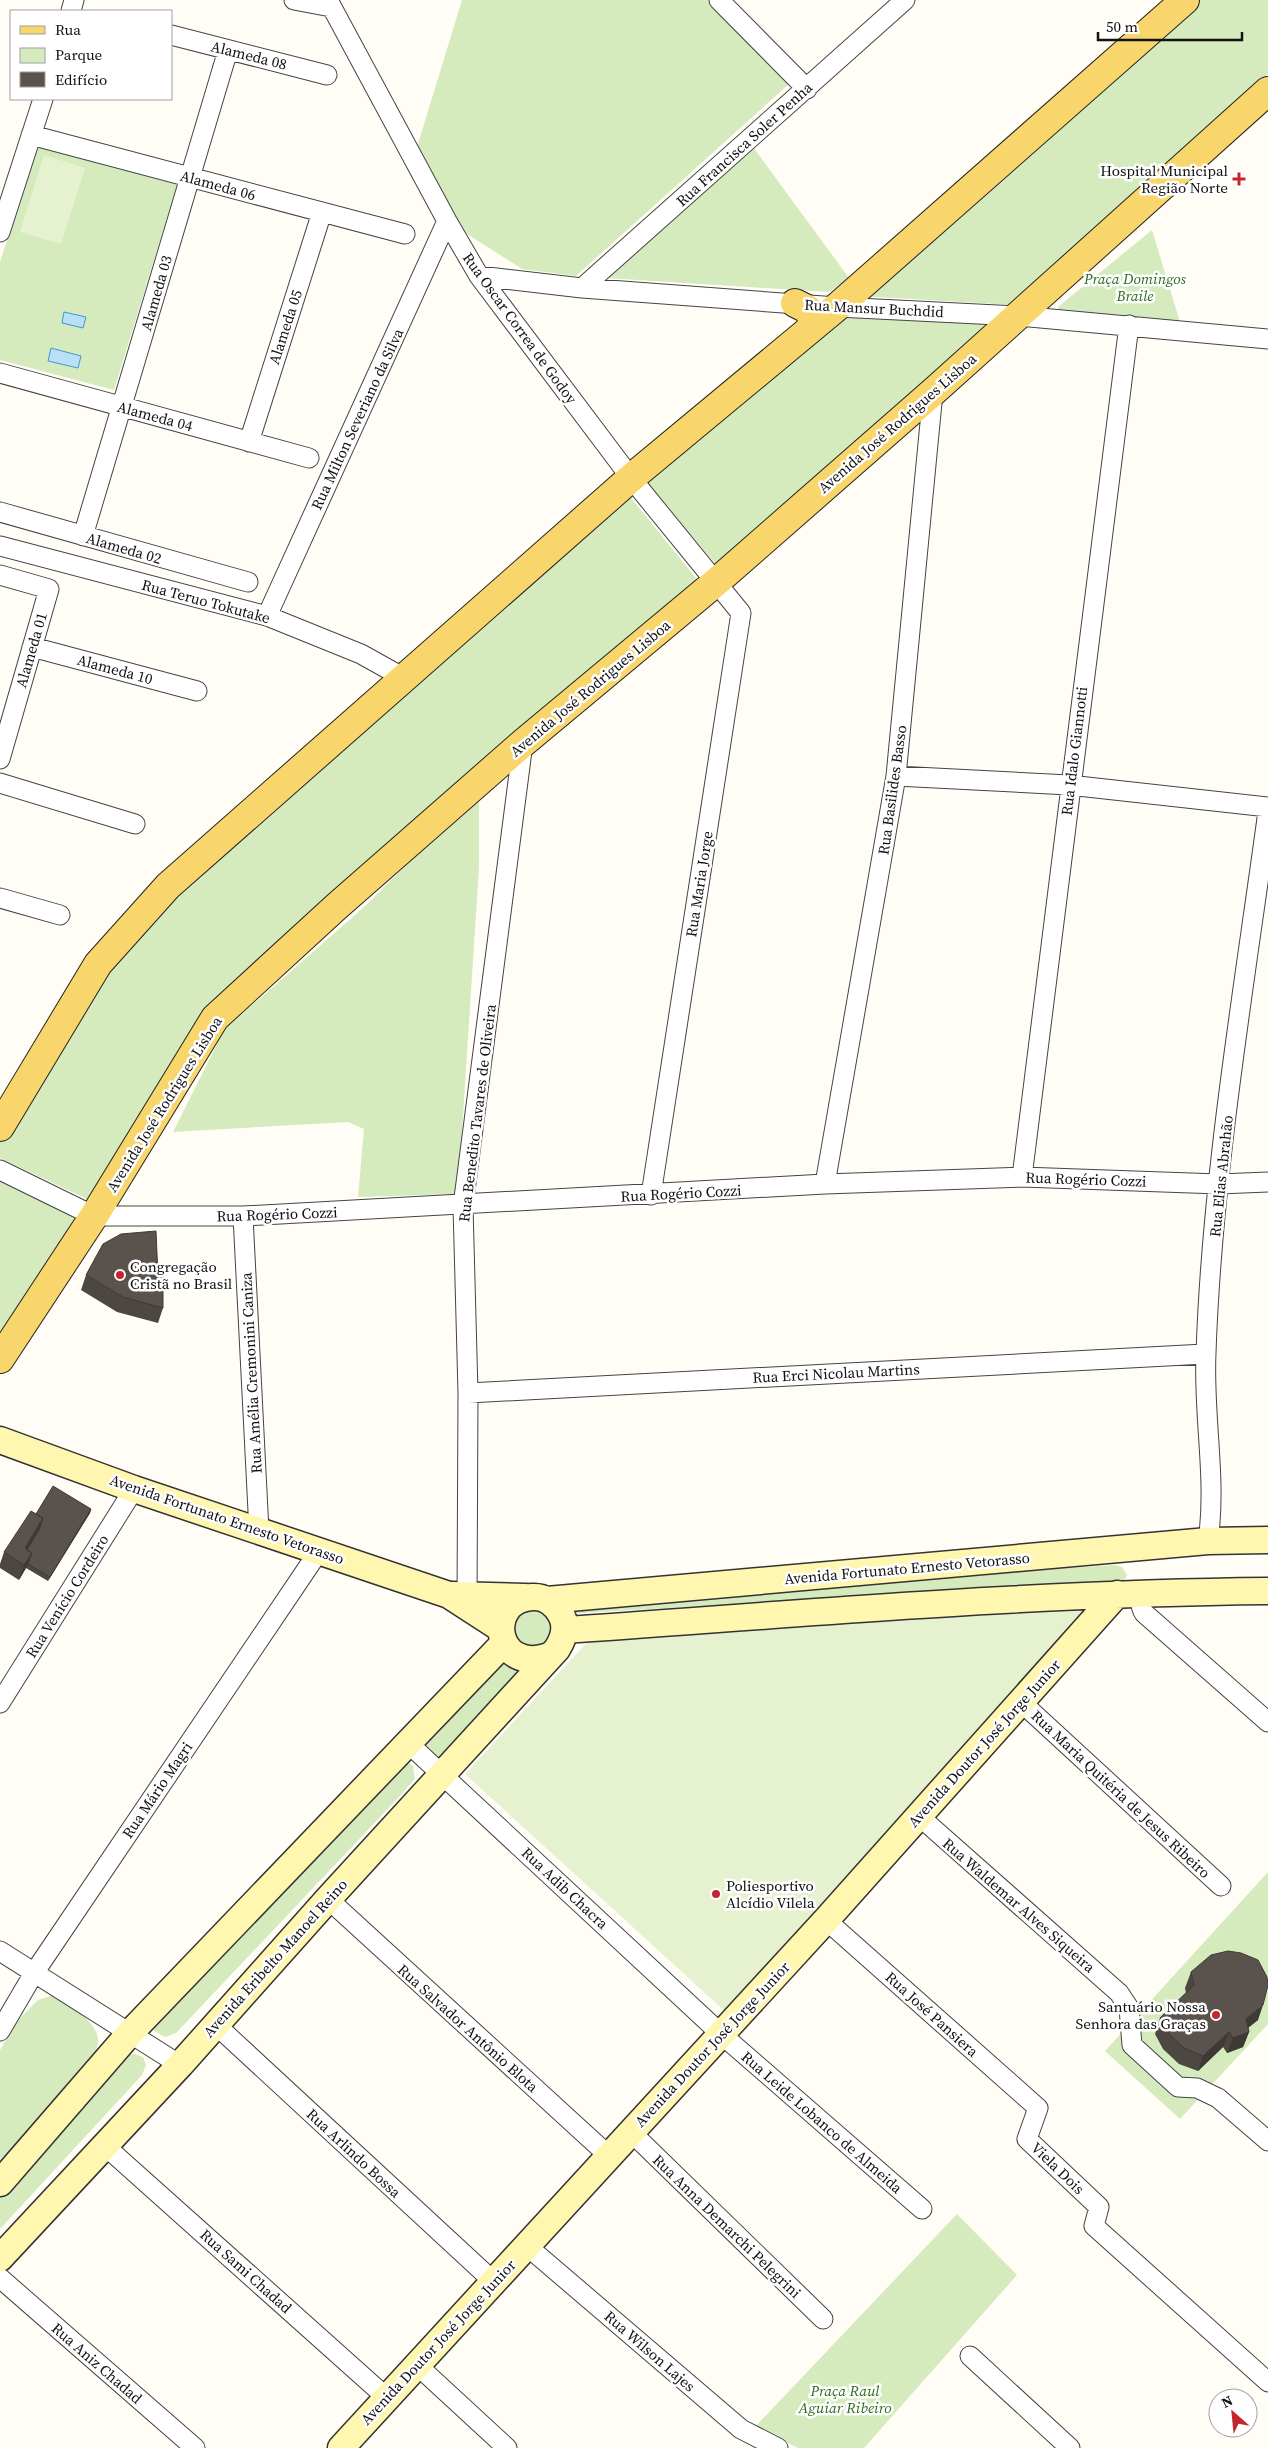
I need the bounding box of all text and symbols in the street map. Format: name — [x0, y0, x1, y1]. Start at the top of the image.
legend — [10, 10, 172, 100]
scale bar — [1098, 10, 1242, 42]
text: 50 m — [1106, 16, 1138, 37]
text: Rua — [55, 19, 81, 40]
street label: Alameda 08 — [209, 35, 289, 75]
text: Parque — [55, 44, 103, 65]
text: Edifício — [55, 69, 107, 90]
street label: Rua Francisca Soler Penha — [671, 77, 817, 211]
place label: Hospital Municipal Região Norte — [1100, 160, 1229, 198]
street label: Alameda 06 — [178, 165, 258, 205]
marker: Hospital Municipal Região Norte — [1232, 172, 1246, 186]
street label: Rua Oscar Correa de Godoy — [458, 248, 582, 408]
street label: Alameda 03 — [135, 253, 177, 333]
park label: Praça Domingos Braile — [1083, 268, 1187, 306]
street label: Alameda 05 — [263, 287, 307, 367]
street label: Rua Mansur Buchdid — [804, 294, 945, 322]
street label: Rua Milton Severiano da Silva — [306, 325, 408, 513]
street label: Avenida José Rodrigues Lisboa — [813, 348, 981, 498]
street label: Alameda 04 — [115, 396, 196, 436]
street label: Alameda 02 — [84, 527, 164, 569]
street label: Rua Teruo Tokutake — [139, 574, 273, 628]
street label: Alameda 01 — [10, 610, 52, 690]
street label: Avenida José Rodrigues Lisboa — [505, 614, 675, 762]
street label: Alameda 10 — [75, 649, 155, 689]
street label: Rua Idalo Giannotti — [1056, 685, 1092, 817]
street label: Rua Basilides Basso — [872, 724, 912, 856]
street label: Rua Maria Jorge — [680, 829, 718, 939]
street label: Rua Benedito Tavares de Oliveira — [453, 1003, 501, 1223]
street label: Avenida José Rodrigues Lisboa — [101, 1012, 227, 1196]
street label: Rua Elias Abrahão — [1204, 1114, 1238, 1238]
street label: Rua Rogério Cozzi — [1025, 1166, 1147, 1192]
street label: Rua Rogério Cozzi — [620, 1179, 742, 1207]
street label: Rua Rogério Cozzi — [216, 1201, 338, 1227]
place label: Congregação Cristã no Brasil — [130, 1256, 233, 1294]
marker: Congregação Cristã no Brasil — [114, 1269, 126, 1281]
street label: Rua Amélia Cremonini Caniza — [235, 1272, 267, 1474]
street label: Rua Erci Nicolau Martins — [752, 1358, 920, 1388]
street label: Avenida Fortunato Ernesto Vetorasso — [107, 1469, 347, 1569]
street label: Rua Venício Cordeiro — [21, 1530, 113, 1662]
street label: Avenida Fortunato Ernesto Vetorasso — [783, 1547, 1031, 1589]
street label: Avenida Doutor José Jorge Junior — [903, 1654, 1066, 1831]
street label: Rua Maria Quitéria de Jesus Ribeiro — [1027, 1705, 1215, 1883]
street label: Rua Mário Magri — [117, 1738, 197, 1842]
street label: Rua Waldemar Alves Siqueira — [938, 1833, 1100, 1977]
street label: Rua Adib Chacra — [517, 1842, 613, 1934]
street label: Avenida Eribelto Manoel Reino — [198, 1874, 352, 2042]
place label: Poliesportivo Alcídio Vilela — [726, 1875, 815, 1913]
marker: Poliesportivo Alcídio Vilela — [710, 1888, 722, 1900]
street label: Avenida Doutor José Jorge Junior — [630, 1956, 795, 2131]
street label: Rua Salvador Antônio Blota — [393, 1959, 543, 2097]
street label: Rua José Pansiera — [881, 1967, 983, 2062]
place label: Santuário Nossa Senhora das Graças — [1076, 1996, 1206, 2034]
marker: Santuário Nossa Senhora das Graças — [1210, 2009, 1222, 2021]
street label: Rua Leide Lobanco de Almeida — [737, 2046, 907, 2198]
street label: Rua Arlindo Bossa — [302, 2104, 406, 2203]
street label: Viela Dois — [1027, 2137, 1089, 2199]
street label: Rua Anna Demarchi Pelegrini — [648, 2149, 806, 2303]
street label: Rua Sami Chadad — [196, 2224, 297, 2318]
street label: Avenida Doutor José Jorge Junior — [356, 2254, 521, 2429]
street label: Rua Wilson Lajes — [600, 2306, 700, 2396]
street label: Rua Aniz Chadad — [47, 2318, 147, 2409]
park label: Praça Raul Aguiar Ribeiro — [797, 2380, 892, 2418]
north arrow — [1208, 2388, 1258, 2438]
text: N — [1218, 2390, 1236, 2413]

